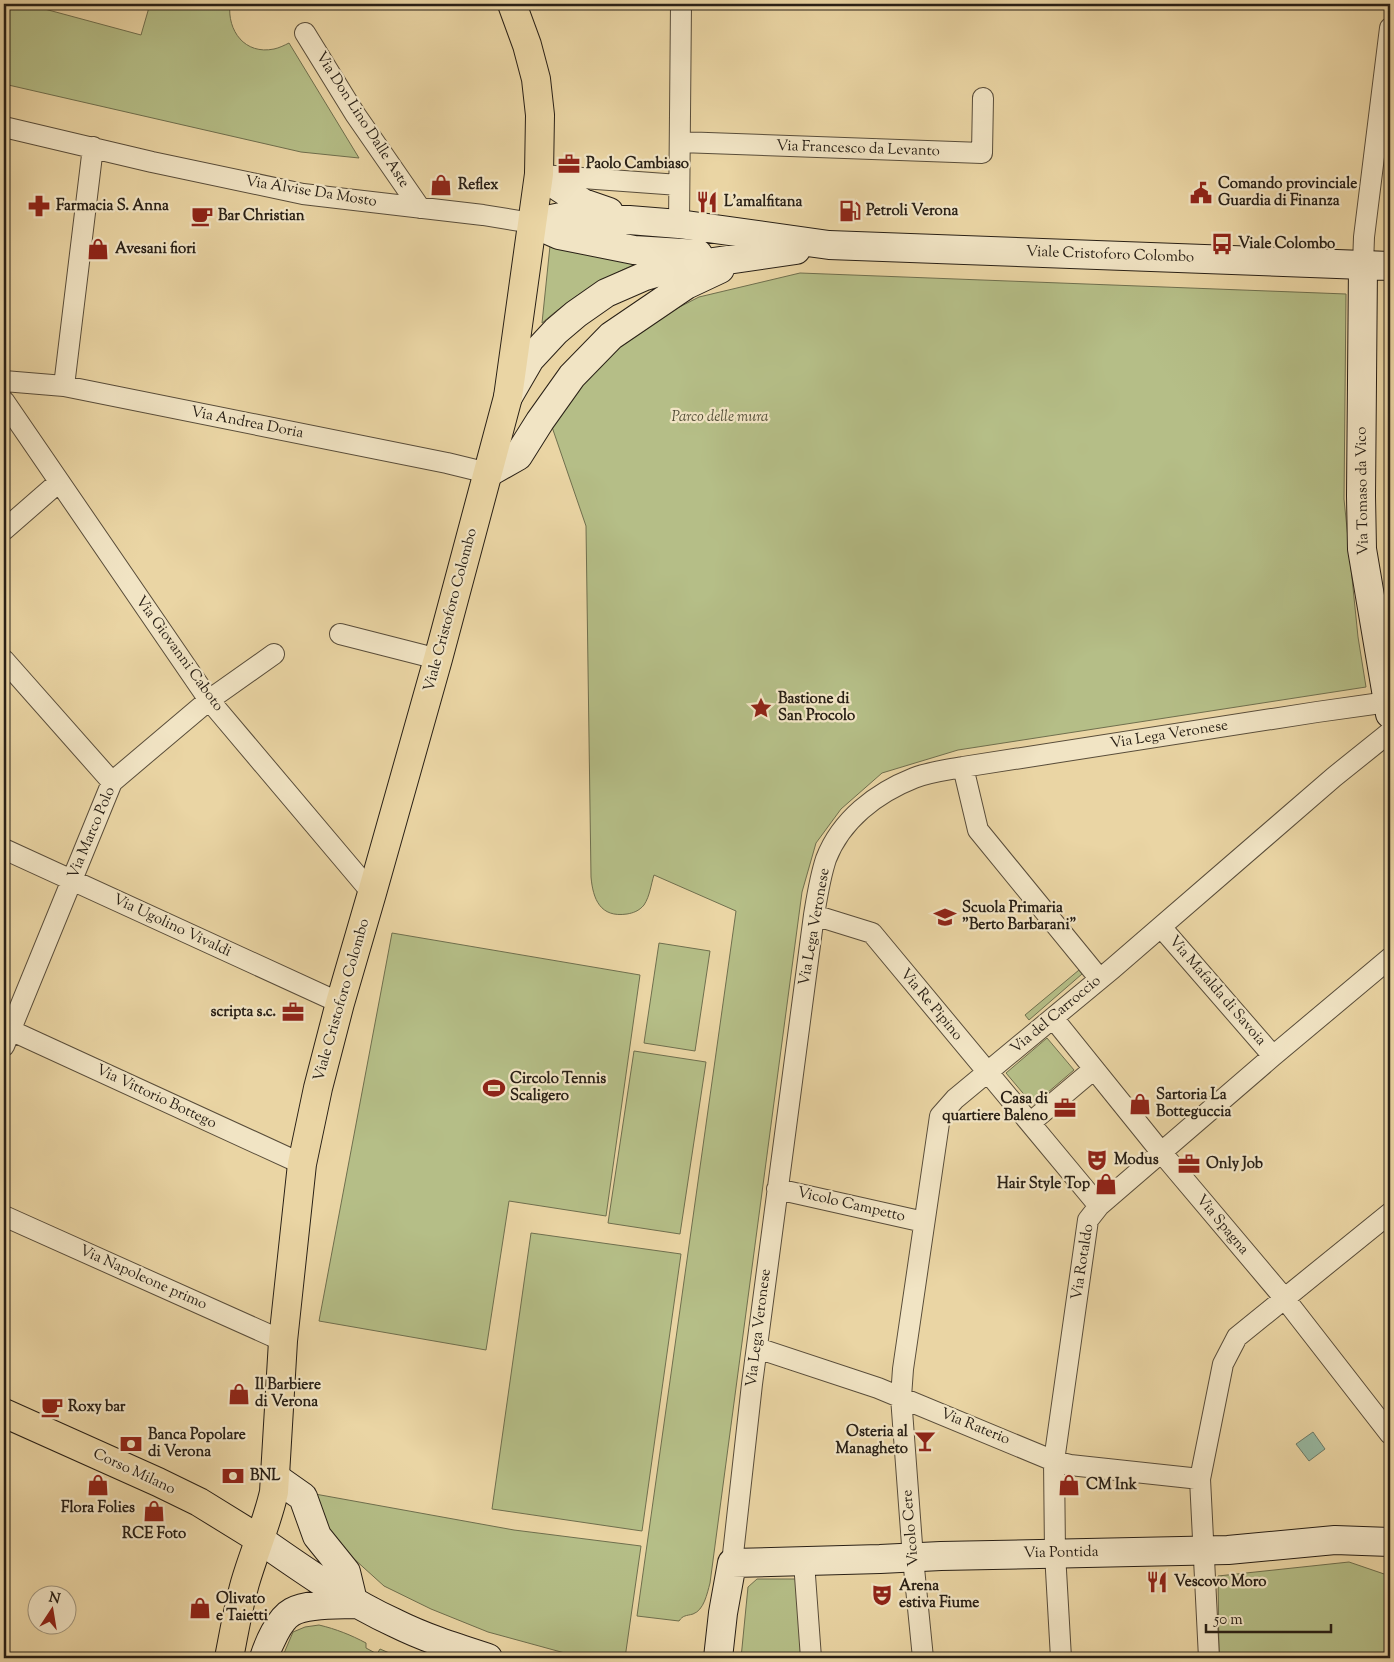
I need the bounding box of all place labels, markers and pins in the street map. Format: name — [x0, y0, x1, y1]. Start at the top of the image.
office icon: Paolo Cambiaso — [556, 151, 582, 177]
place label: Paolo Cambiaso — [586, 154, 689, 175]
shop icon: Reflex — [428, 172, 454, 198]
place label: Comando provinciale Guardia di Finanza — [1218, 174, 1357, 212]
place label: Reflex — [458, 175, 499, 196]
public building icon: Comando provinciale Guardia di Finanza — [1188, 180, 1214, 206]
restaurant icon: L'amalfitana — [694, 189, 720, 215]
place label: L'amalfitana — [724, 192, 803, 213]
pharmacy icon: Farmacia S. Anna — [26, 193, 52, 219]
place label: Farmacia S. Anna — [56, 196, 169, 217]
fuel station icon: Petroli Verona — [837, 198, 863, 224]
place label: Petroli Verona — [866, 201, 959, 222]
cafe icon: Bar Christian — [189, 203, 215, 229]
place label: Bar Christian — [218, 206, 305, 227]
bus stop icon: Viale Colombo — [1209, 231, 1235, 257]
place label: Viale Colombo — [1238, 234, 1335, 255]
shop icon: Avesani fiori — [85, 236, 111, 262]
place label: Avesani fiori — [115, 239, 197, 260]
place label: Bastione di San Procolo — [778, 689, 855, 727]
place icon: Bastione di San Procolo — [748, 695, 774, 721]
place label: Scuola Primaria "Berto Barbarani" — [962, 898, 1077, 936]
school or university icon: Scuola Primaria "Berto Barbarani" — [932, 904, 958, 930]
office icon: scripta s.c. — [280, 999, 306, 1025]
place label: scripta s.c. — [211, 1002, 276, 1023]
place label: Circolo Tennis Scaligero — [510, 1069, 606, 1107]
sports icon: Circolo Tennis Scaligero — [481, 1075, 507, 1101]
place label: Sartoria La Botteguccia — [1156, 1085, 1232, 1123]
place label: Casa di quartiere Baleno — [942, 1089, 1049, 1127]
shop icon: Sartoria La Botteguccia — [1127, 1091, 1153, 1117]
office icon: Casa di quartiere Baleno — [1052, 1095, 1078, 1121]
theatre icon: Modus — [1084, 1147, 1110, 1173]
place label: Modus — [1114, 1150, 1159, 1171]
office icon: Only Job — [1176, 1151, 1202, 1177]
place label: Only Job — [1206, 1154, 1263, 1175]
shop icon: Hair Style Top — [1093, 1171, 1119, 1197]
place label: Hair Style Top — [997, 1174, 1091, 1195]
place label: Il Barbiere di Verona — [255, 1375, 321, 1413]
shop icon: Il Barbiere di Verona — [226, 1381, 252, 1407]
cafe icon: Roxy bar — [39, 1394, 65, 1420]
place label: Roxy bar — [68, 1397, 126, 1418]
place label: Osteria al Managheto — [836, 1422, 909, 1460]
place label: Banca Popolare di Verona — [148, 1425, 246, 1463]
bar icon: Osteria al Managheto — [912, 1428, 938, 1454]
bank icon: Banca Popolare di Verona — [118, 1431, 144, 1457]
bank icon: BNL — [220, 1463, 246, 1489]
place label: BNL — [250, 1466, 281, 1487]
shop icon: Flora Folies — [85, 1472, 111, 1498]
shop icon: CM Ink — [1056, 1472, 1082, 1498]
place label: CM Ink — [1086, 1475, 1138, 1496]
place label: Flora Folies — [61, 1498, 135, 1519]
shop icon: RCE Foto — [141, 1498, 167, 1524]
place label: RCE Foto — [122, 1524, 186, 1545]
restaurant icon: Vescovo Moro — [1144, 1569, 1170, 1595]
place label: Vescovo Moro — [1174, 1572, 1266, 1593]
place label: Arena estiva Fiume — [899, 1576, 979, 1614]
theatre icon: Arena estiva Fiume — [869, 1582, 895, 1608]
place label: Olivato e Taietti — [216, 1589, 269, 1627]
shop icon: Olivato e Taietti — [187, 1595, 213, 1621]

